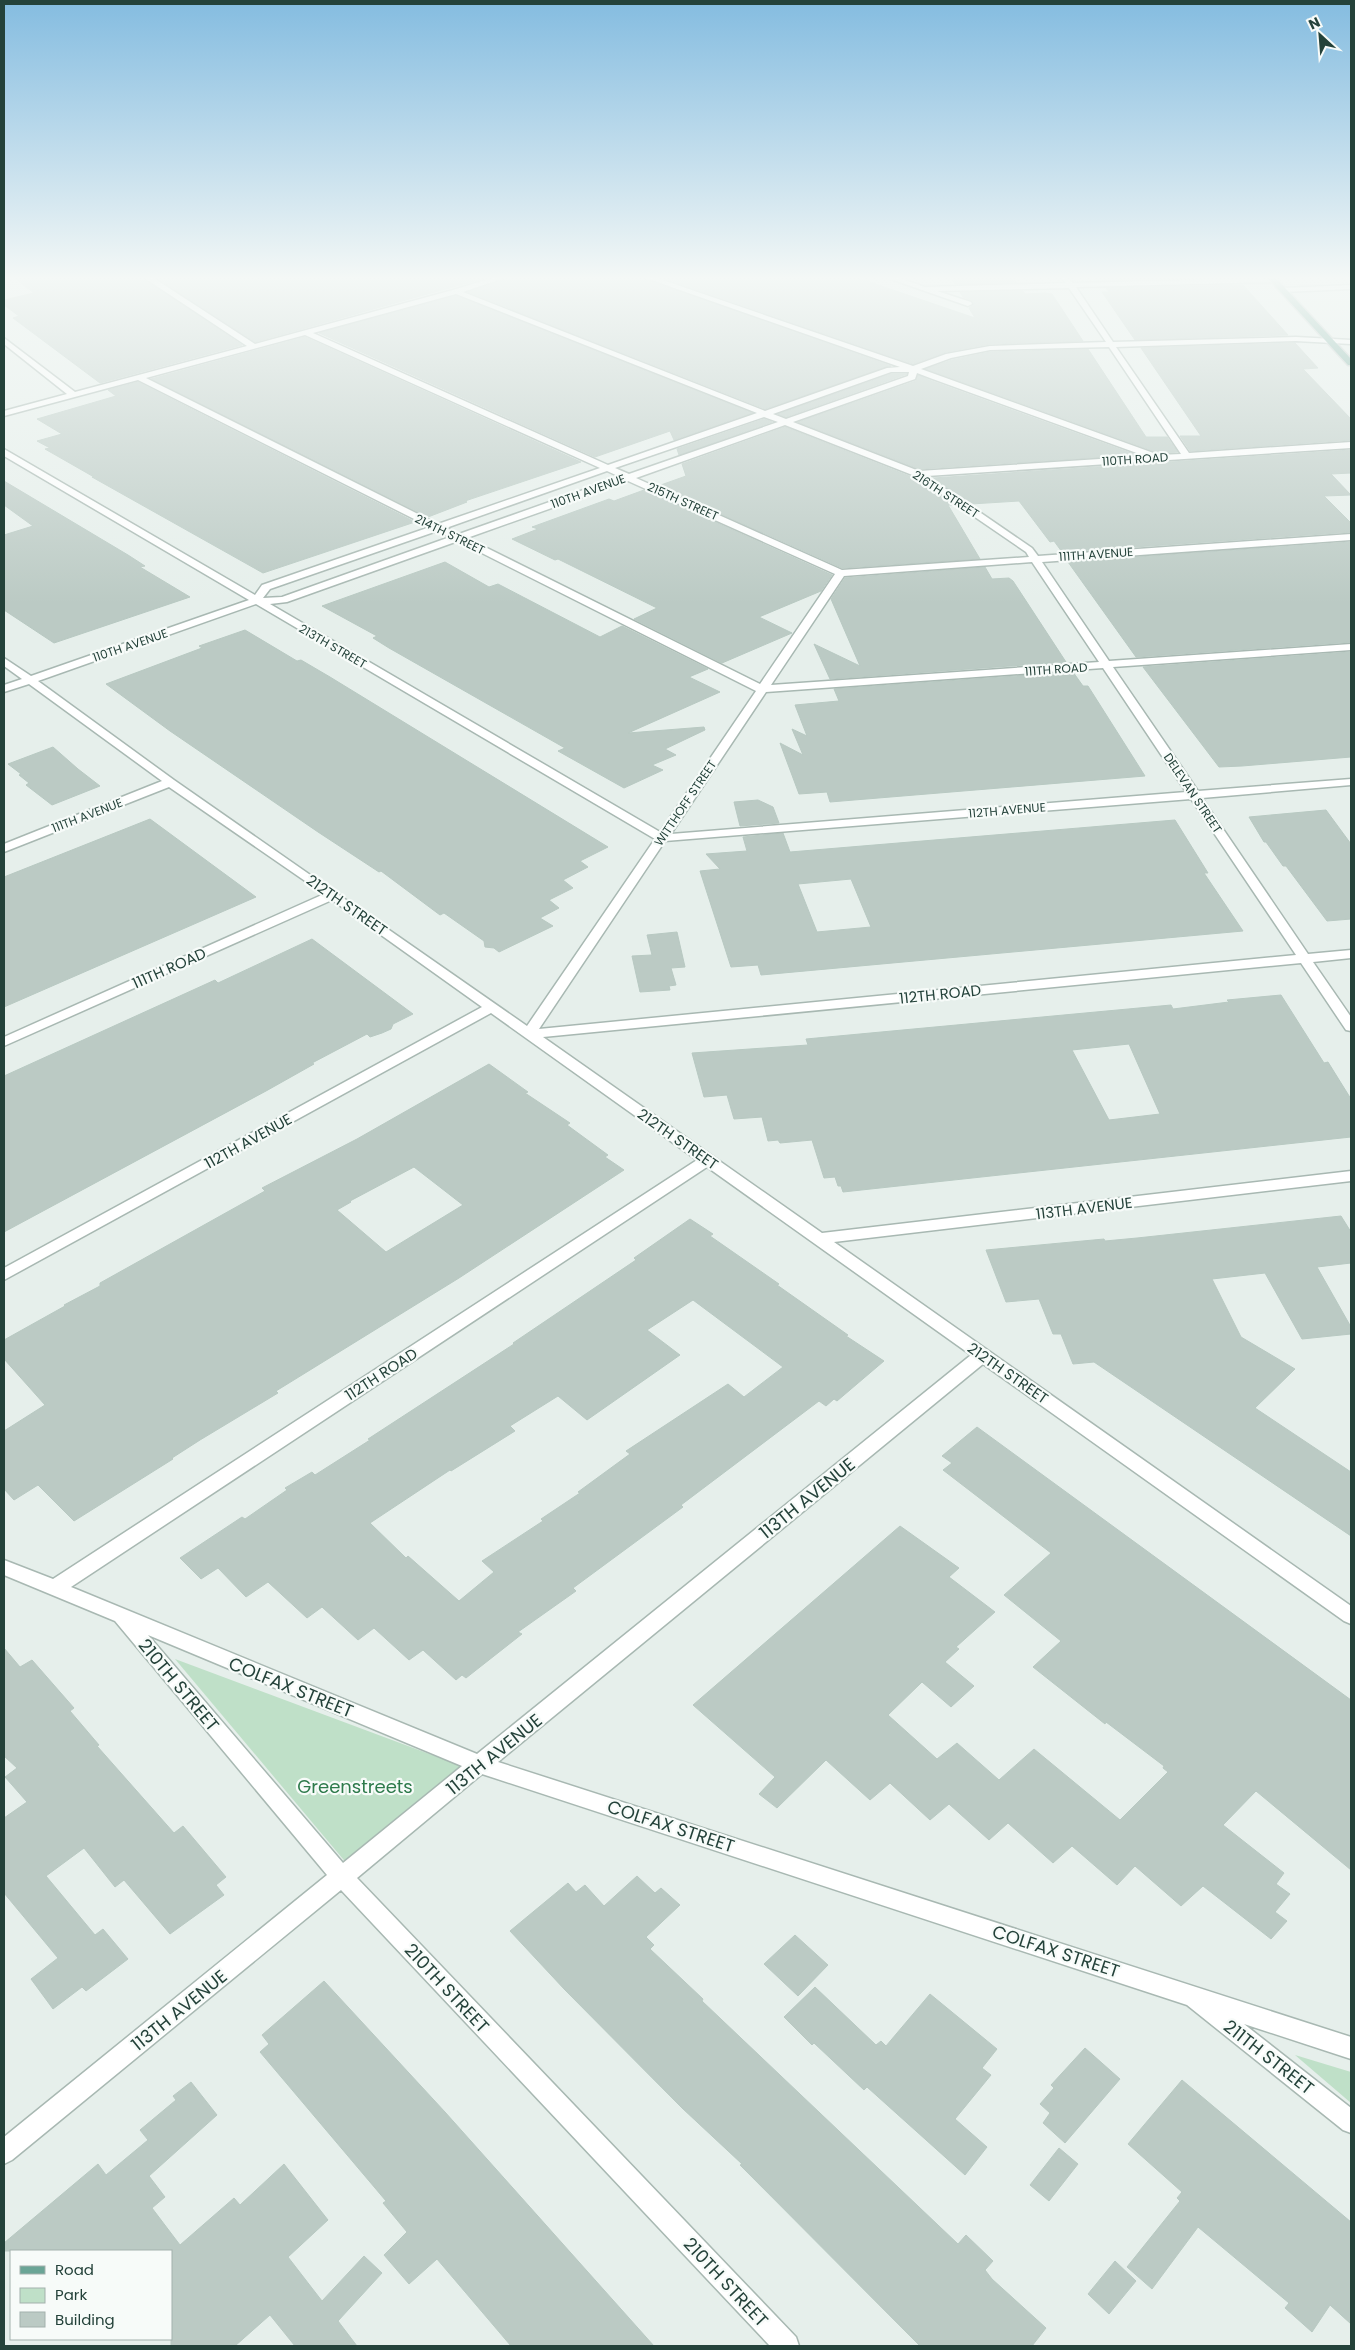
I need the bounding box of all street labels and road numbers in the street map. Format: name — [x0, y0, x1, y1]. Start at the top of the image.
street label: 110TH ROAD — [1101, 448, 1169, 470]
street label: 216TH STREET — [910, 466, 983, 522]
street label: 110TH AVENUE — [548, 470, 628, 512]
street label: 215TH STREET — [645, 478, 722, 524]
street label: 214TH STREET — [412, 510, 488, 559]
street label: 111TH AVENUE — [1058, 543, 1134, 565]
street label: 213TH STREET — [296, 620, 370, 672]
street label: 110TH AVENUE — [90, 624, 170, 666]
street label: 111TH ROAD — [1024, 658, 1088, 680]
street label: DELEVAN STREET — [1160, 750, 1226, 837]
street label: WITTHOFF STREET — [650, 756, 720, 849]
street label: 111TH AVENUE — [49, 794, 125, 836]
street label: 112TH AVENUE — [968, 798, 1046, 822]
street label: 212TH STREET — [302, 869, 392, 941]
street label: 111TH ROAD — [129, 942, 209, 994]
street label: 112TH ROAD — [898, 979, 982, 1009]
street label: 212TH STREET — [633, 1103, 723, 1175]
street label: 112TH AVENUE — [200, 1108, 296, 1174]
street label: 113TH AVENUE — [1034, 1192, 1134, 1224]
street label: 212TH STREET — [963, 1337, 1053, 1409]
street label: 112TH ROAD — [341, 1343, 421, 1405]
street label: 113TH AVENUE — [754, 1452, 860, 1544]
street label: 210TH STREET — [133, 1633, 225, 1737]
street label: COLFAX STREET — [225, 1651, 357, 1723]
street label: 113TH AVENUE — [441, 1708, 547, 1800]
street label: COLFAX STREET — [604, 1794, 738, 1858]
street label: COLFAX STREET — [989, 1919, 1123, 1983]
street label: 210TH STREET — [399, 1938, 495, 2038]
street label: 113TH AVENUE — [126, 1964, 232, 2056]
street label: 211TH STREET — [1219, 2014, 1320, 2100]
street label: 210TH STREET — [678, 2232, 774, 2332]

